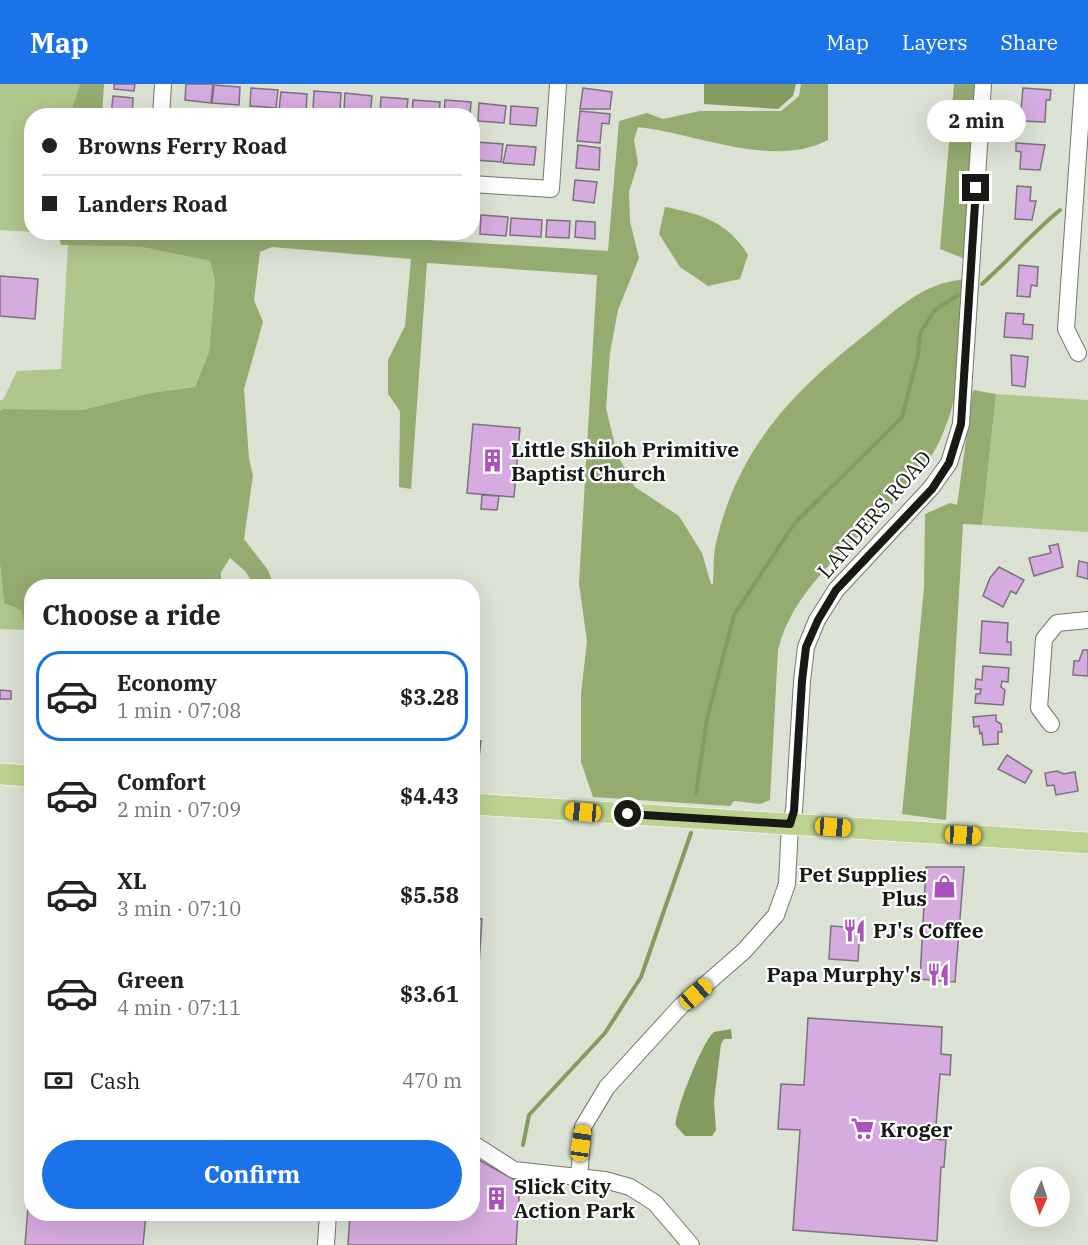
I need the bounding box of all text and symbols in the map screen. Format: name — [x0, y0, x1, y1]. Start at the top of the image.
text: Map — [30, 24, 89, 61]
text: Map — [826, 28, 869, 56]
text: Layers — [902, 28, 968, 56]
text: Share — [1001, 28, 1058, 56]
callout: 2 min — [926, 101, 1026, 143]
text: 2 min — [949, 107, 1005, 134]
text: Browns Ferry Road — [78, 131, 287, 160]
route end — [962, 174, 989, 201]
text: Landers Road — [78, 189, 228, 218]
place label: Little Shiloh Primitive Baptist Church — [511, 435, 739, 487]
street label: LANDERS ROAD — [811, 444, 937, 584]
building icon: Little Shiloh Primitive Baptist Church — [480, 448, 506, 474]
text: Choose a ride — [42, 597, 221, 632]
text: Economy — [117, 668, 217, 697]
icon: car — [45, 669, 99, 723]
text: $3.28 — [400, 682, 459, 711]
text: 1 min · 07:08 — [117, 697, 241, 724]
text: Comfort — [117, 767, 206, 796]
icon: car — [45, 768, 99, 822]
text: $4.43 — [400, 781, 459, 810]
text: 2 min · 07:09 — [117, 796, 241, 823]
route start — [614, 800, 641, 827]
car — [564, 801, 602, 823]
car — [814, 817, 852, 837]
car — [945, 825, 981, 845]
place label: Pet Supplies Plus — [799, 860, 927, 912]
text: XL — [117, 866, 147, 895]
icon: car — [45, 867, 99, 921]
shop icon: Pet Supplies Plus — [932, 873, 958, 899]
text: $5.58 — [400, 880, 459, 909]
text: 3 min · 07:10 — [117, 895, 241, 922]
place label: PJ's Coffee — [873, 916, 984, 944]
restaurant icon: PJ's Coffee — [842, 917, 868, 943]
place label: Papa Murphy's — [767, 960, 921, 988]
restaurant icon: Papa Murphy's — [926, 961, 952, 987]
text: Green — [117, 965, 184, 994]
icon: car — [45, 966, 99, 1020]
car — [677, 975, 715, 1013]
text: $3.61 — [400, 979, 459, 1008]
text: 4 min · 07:11 — [117, 994, 241, 1021]
icon: cash — [42, 1064, 75, 1097]
text: Cash — [90, 1066, 141, 1095]
text: 470 m — [402, 1067, 462, 1094]
place label: Kroger — [880, 1115, 953, 1143]
supermarket icon: Kroger — [849, 1116, 875, 1142]
car — [570, 1124, 592, 1162]
button: Confirm — [42, 1140, 462, 1209]
north arrow — [1010, 1167, 1070, 1227]
map controls — [1010, 1167, 1070, 1227]
place label: Slick City Action Park — [514, 1172, 635, 1224]
building icon: Slick City Action Park — [483, 1185, 509, 1211]

